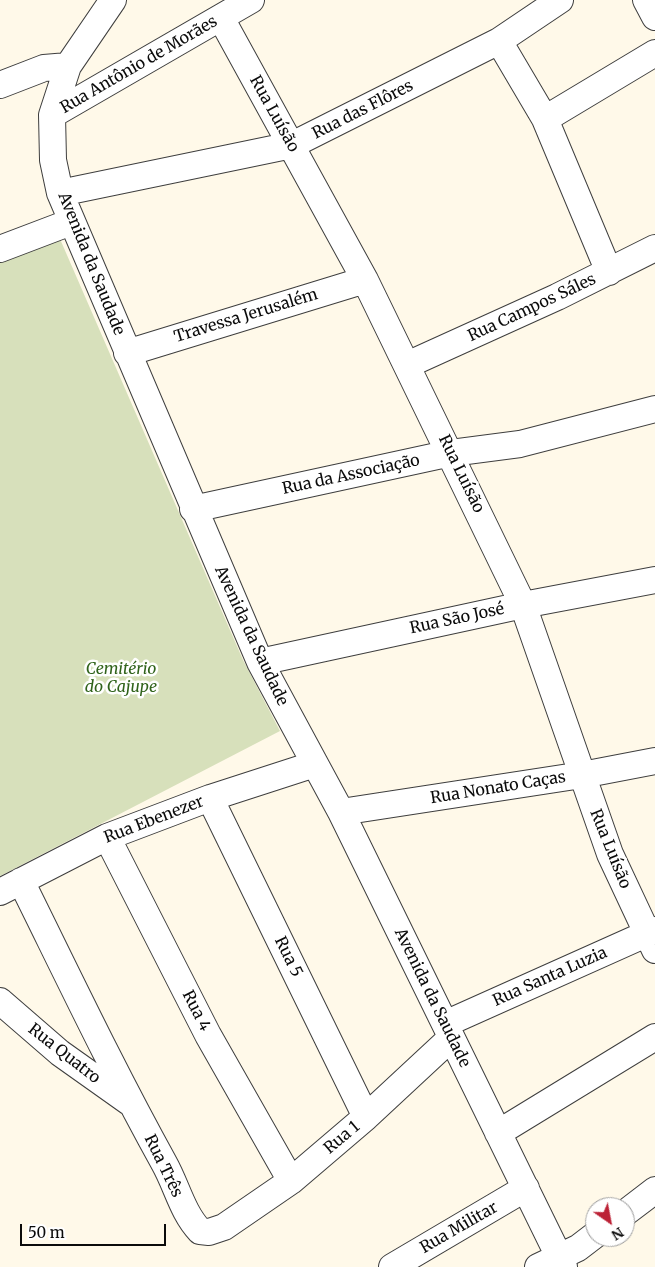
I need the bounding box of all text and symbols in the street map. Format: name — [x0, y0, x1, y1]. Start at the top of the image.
street label: Rua Antônio de Morães — [57, 12, 221, 118]
street label: Rua Luísão — [245, 72, 303, 156]
street label: Rua das Flôres — [309, 76, 417, 144]
street label: Avenida da Saudade — [54, 190, 128, 338]
street label: Rua Campos Sáles — [465, 270, 599, 346]
street label: Travessa Jerusalém — [172, 285, 320, 347]
street label: Rua Luísão — [434, 432, 488, 516]
street label: Rua da Associação — [280, 451, 422, 499]
street label: Avenida da Saudade — [210, 563, 292, 709]
street label: Rua São José — [408, 600, 506, 638]
park label: Cemitério do Cajupe — [85, 659, 157, 697]
street label: Rua Nonato Caças — [429, 768, 567, 808]
street label: Rua Ebenezer — [102, 792, 206, 848]
street label: Rua Luísão — [585, 806, 635, 892]
street label: Avenida da Saudade — [390, 925, 474, 1071]
street label: Rua 5 — [270, 934, 306, 980]
street label: Rua Santa Luzia — [490, 943, 610, 1011]
street label: Rua 4 — [178, 987, 214, 1035]
street label: Rua Quatro — [24, 1020, 104, 1088]
street label: Rua 1 — [320, 1118, 364, 1158]
street label: Rua Três — [140, 1131, 186, 1201]
north arrow — [585, 1197, 635, 1247]
street label: Rua Militar — [417, 1198, 501, 1258]
scale bar — [22, 1214, 169, 1246]
text: 50 m — [28, 1223, 65, 1242]
text: N — [608, 1223, 627, 1244]

